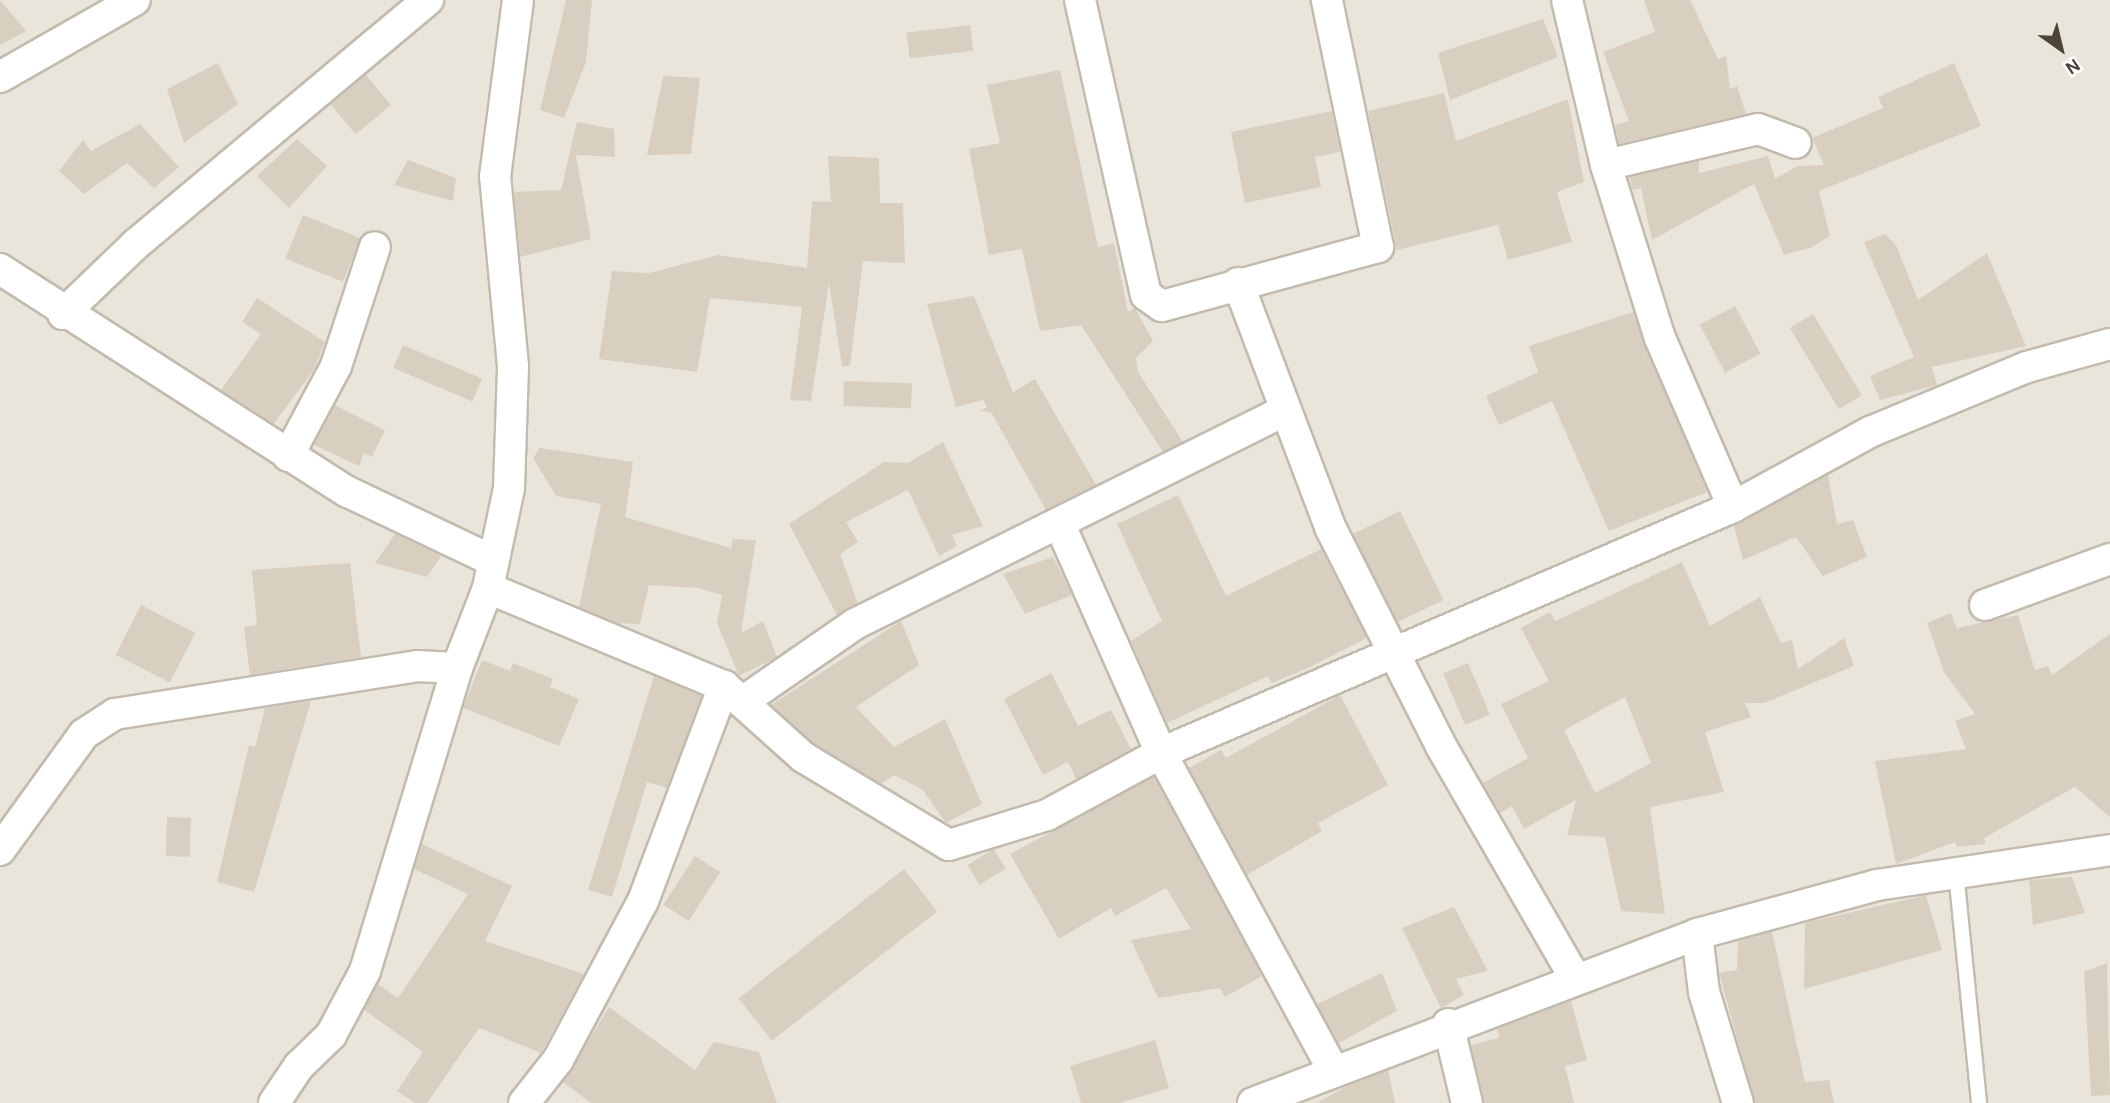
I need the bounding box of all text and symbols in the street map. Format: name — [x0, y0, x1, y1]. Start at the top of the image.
north arrow — [2026, 14, 2096, 84]
text: N — [2061, 53, 2085, 79]

